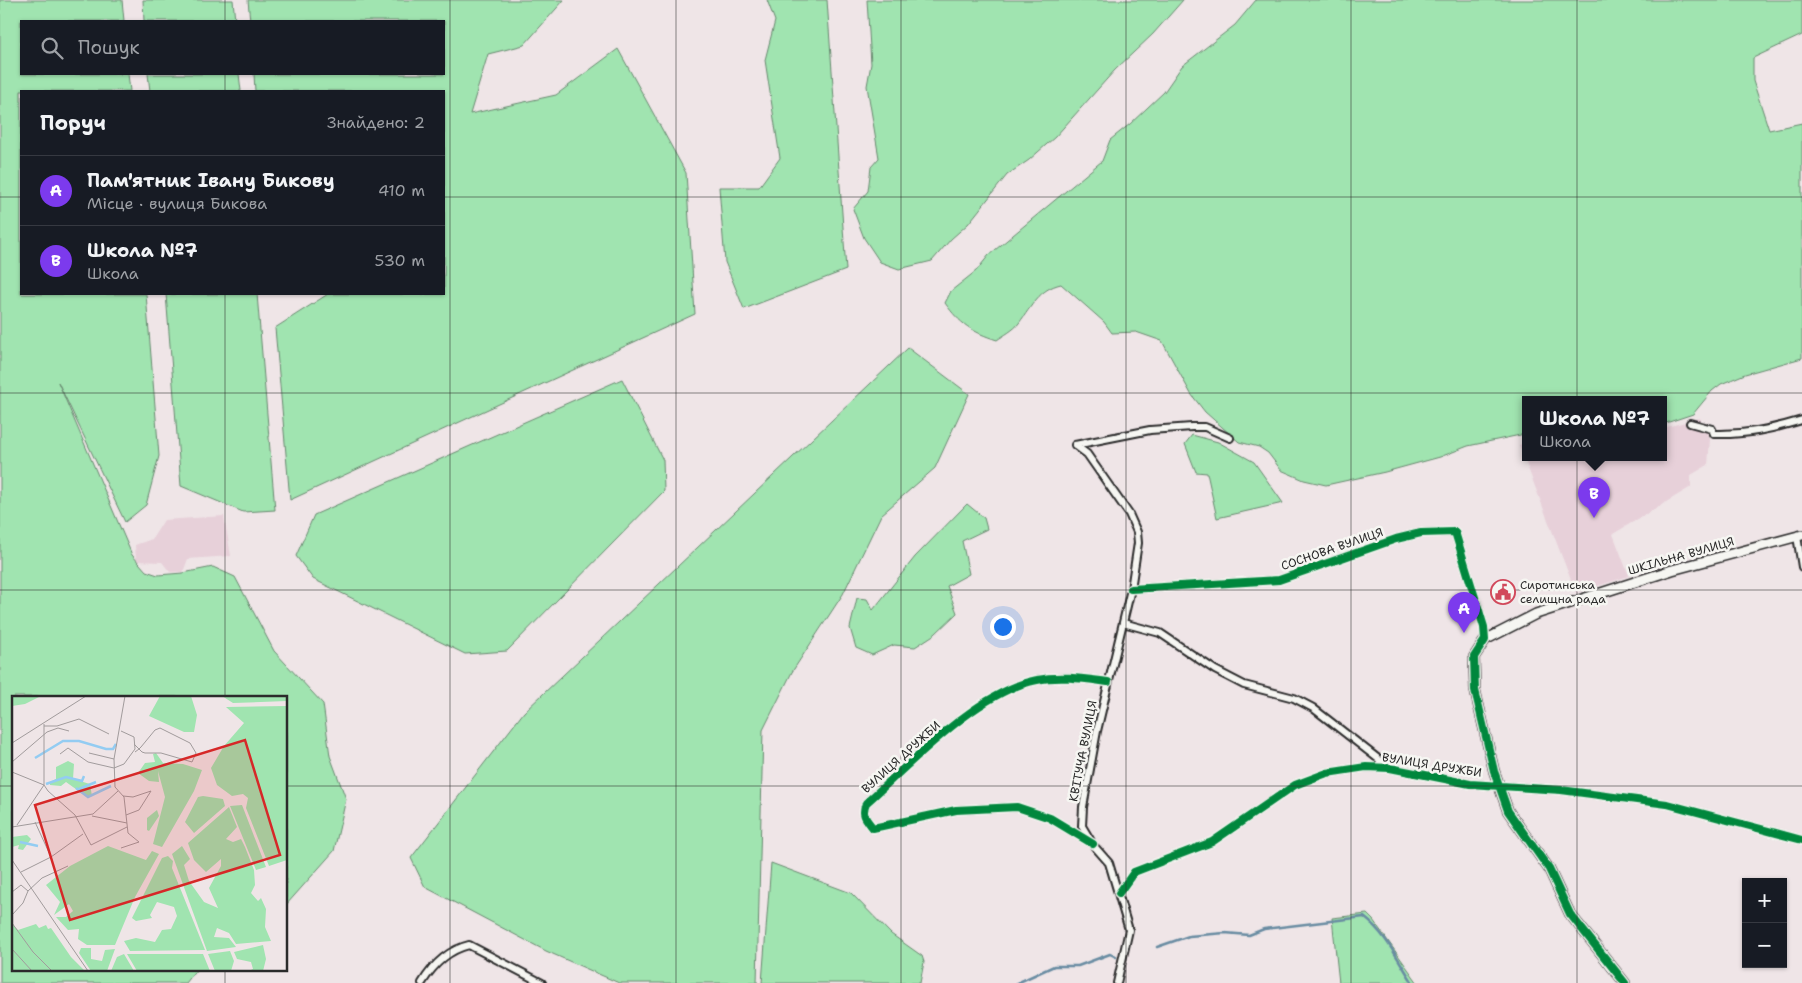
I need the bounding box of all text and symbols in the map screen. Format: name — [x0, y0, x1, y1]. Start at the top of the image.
search box — [20, 20, 445, 75]
icon: search — [38, 34, 66, 62]
text: Пошук — [78, 35, 140, 60]
text: Поруч — [40, 109, 106, 137]
text: Знайдено: 2 — [327, 112, 425, 133]
text: Пам'ятник Івану Бикову — [87, 168, 335, 193]
text: A — [50, 180, 62, 201]
text: 410 m — [378, 180, 425, 201]
text: Місце · вулиця Бикова — [87, 193, 267, 214]
text: Школа №7 — [87, 238, 198, 263]
text: B — [51, 250, 61, 271]
text: 530 m — [375, 250, 425, 271]
text: Школа — [87, 263, 139, 284]
popup — [1522, 396, 1667, 461]
text: Школа №7 — [1539, 406, 1650, 431]
text: Школа — [1539, 431, 1591, 452]
pin: B — [1578, 477, 1610, 518]
street label: СОСНОВА ВУЛИЦЯ — [1279, 524, 1385, 574]
street label: ШКІЛЬНА ВУЛИЦЯ — [1626, 533, 1736, 579]
place label: Сиротинська селищна рада — [1520, 577, 1606, 607]
public building icon: Сиротинська селищна рада — [1490, 579, 1516, 605]
pin: A — [1448, 592, 1480, 633]
your location — [990, 614, 1016, 640]
inset map — [12, 696, 288, 970]
street label: КВІТУЧА ВУЛИЦЯ — [1065, 699, 1101, 803]
street label: ВУЛИЦЯ ДРУЖБИ — [858, 717, 944, 797]
street label: ВУЛИЦЯ ДРУЖБИ — [1381, 749, 1483, 781]
map controls — [1742, 878, 1787, 968]
button: + — [1742, 878, 1787, 923]
button: − — [1742, 923, 1787, 968]

